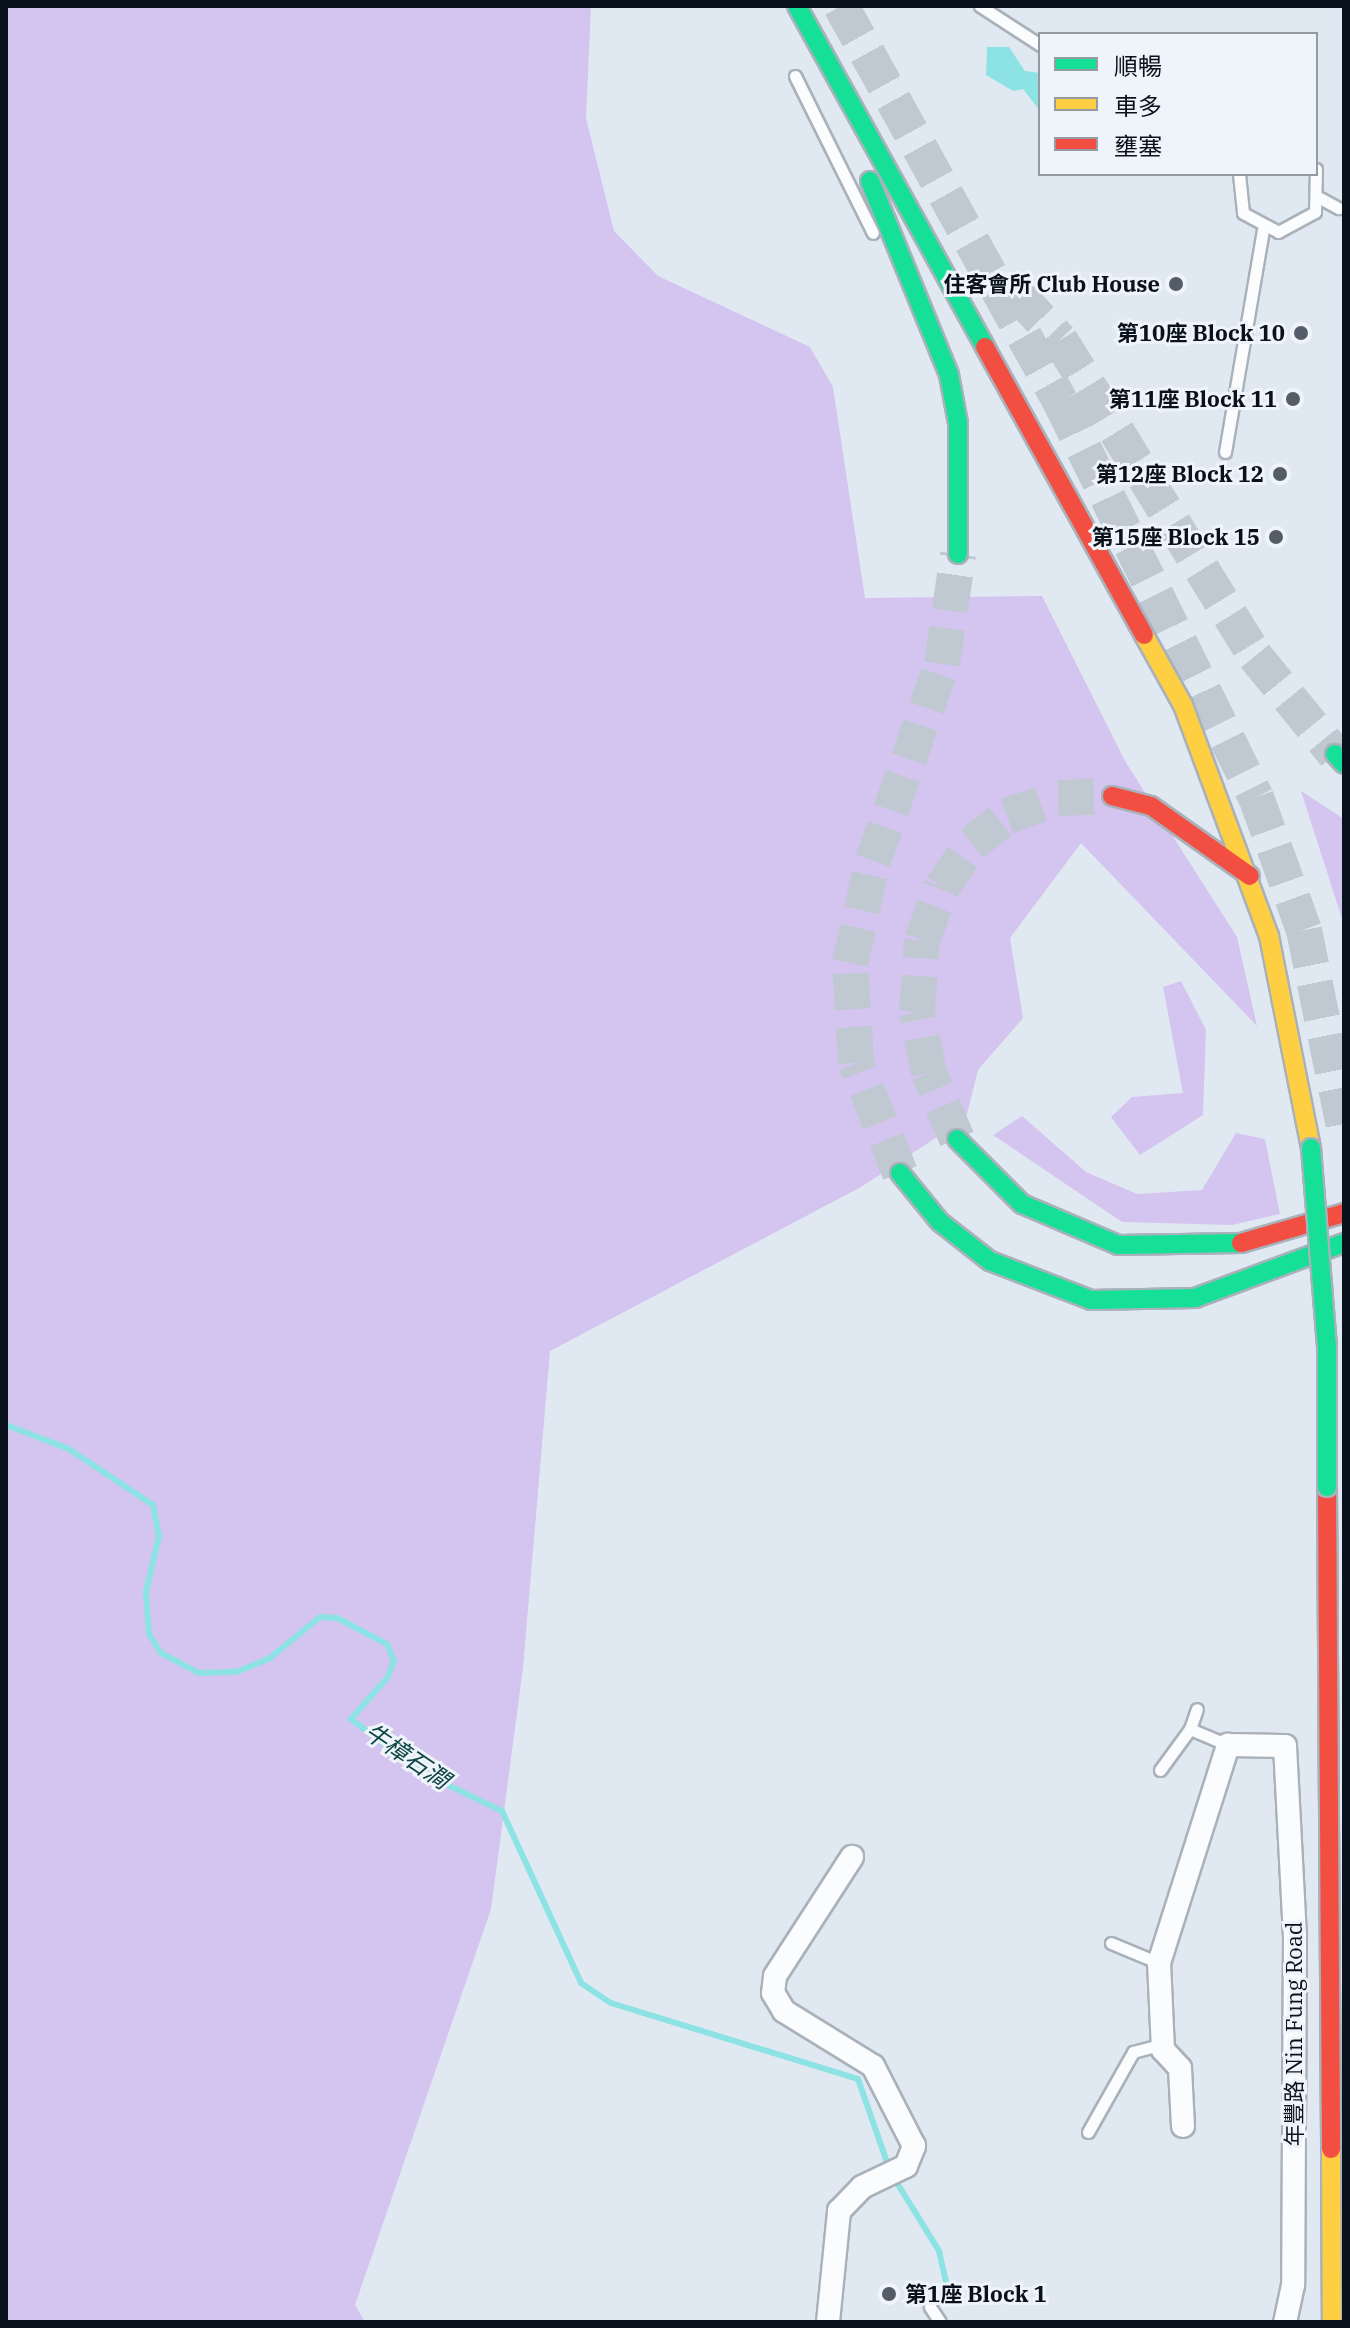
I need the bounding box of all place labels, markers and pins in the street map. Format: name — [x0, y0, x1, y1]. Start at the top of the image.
place label: 住客會所 Club House — [943, 271, 1160, 297]
marker: 住客會所 Club House — [1167, 275, 1185, 293]
place label: 第10座 Block 10 — [1117, 320, 1285, 346]
marker: 第10座 Block 10 — [1292, 324, 1310, 342]
place label: 第11座 Block 11 — [1109, 386, 1277, 412]
marker: 第11座 Block 11 — [1284, 390, 1302, 408]
place label: 第12座 Block 12 — [1096, 461, 1264, 487]
marker: 第12座 Block 12 — [1271, 465, 1289, 483]
place label: 第15座 Block 15 — [1092, 524, 1260, 550]
marker: 第15座 Block 15 — [1267, 528, 1285, 546]
place label: 第1座 Block 1 — [905, 2281, 1047, 2307]
marker: 第1座 Block 1 — [880, 2285, 898, 2303]

